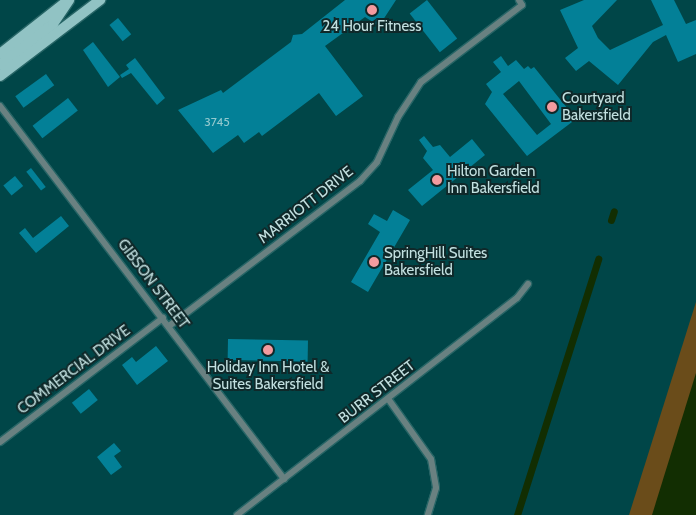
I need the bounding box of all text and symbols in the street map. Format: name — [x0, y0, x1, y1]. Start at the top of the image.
marker: 24 Hour Fitness — [366, 4, 378, 16]
place label: 24 Hour Fitness — [323, 18, 421, 36]
place label: Courtyard Bakersfield — [562, 89, 631, 124]
marker: Courtyard Bakersfield — [546, 101, 558, 113]
house number: 3745 — [204, 115, 230, 129]
street label: MARRIOTT DRIVE — [255, 162, 357, 248]
place label: Hilton Garden Inn Bakersfield — [447, 162, 540, 197]
marker: Hilton Garden Inn Bakersfield — [431, 174, 443, 186]
street label: GIBSON STREET — [113, 236, 193, 332]
place label: SpringHill Suites Bakersfield — [384, 244, 487, 279]
marker: SpringHill Suites Bakersfield — [368, 256, 380, 268]
street label: COMMERCIAL DRIVE — [14, 322, 134, 418]
marker: Holiday Inn Hotel & Suites Bakersfield — [262, 344, 274, 356]
street label: BURR STREET — [335, 357, 419, 427]
place label: Holiday Inn Hotel & Suites Bakersfield — [207, 358, 329, 393]

